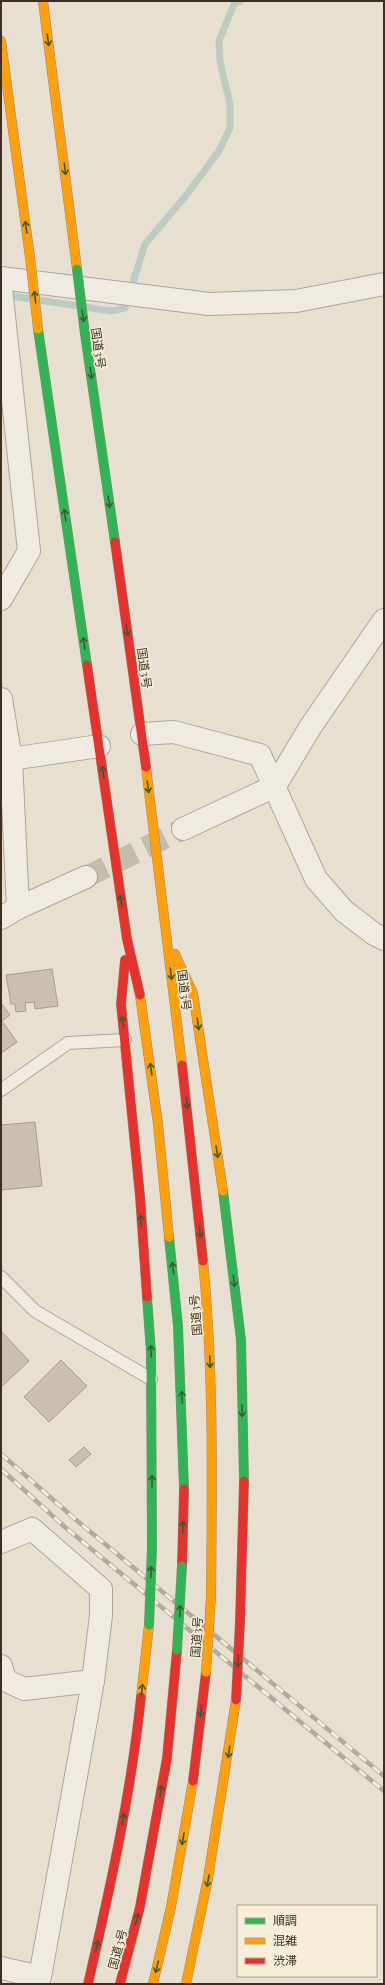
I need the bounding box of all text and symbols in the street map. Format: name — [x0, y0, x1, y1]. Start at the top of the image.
one-way arrow — [44, 33, 52, 46]
one-way arrow — [61, 162, 68, 175]
one-way arrow — [22, 221, 30, 234]
one-way arrow — [31, 291, 38, 304]
one-way arrow — [79, 309, 87, 322]
street label: 国道3号 — [88, 326, 110, 370]
one-way arrow — [87, 366, 95, 379]
one-way arrow — [105, 495, 113, 508]
one-way arrow — [61, 509, 69, 522]
one-way arrow — [123, 623, 131, 636]
one-way arrow — [80, 637, 88, 650]
street label: 国道3号 — [134, 646, 156, 690]
one-way arrow — [99, 766, 107, 779]
one-way arrow — [145, 780, 152, 793]
one-way arrow — [117, 895, 125, 908]
one-way arrow — [167, 967, 175, 980]
street label: 国道3号 — [175, 968, 195, 1012]
one-way arrow — [119, 1016, 127, 1029]
one-way arrow — [194, 1017, 202, 1030]
one-way arrow — [147, 1063, 155, 1076]
one-way arrow — [183, 1096, 191, 1109]
one-way arrow — [213, 1145, 221, 1158]
one-way arrow — [138, 1215, 145, 1228]
one-way arrow — [196, 1225, 203, 1238]
one-way arrow — [169, 1262, 176, 1275]
one-way arrow — [230, 1274, 238, 1287]
street label: 国道3号 — [185, 1294, 205, 1336]
one-way arrow — [147, 1345, 155, 1358]
one-way arrow — [206, 1355, 214, 1368]
one-way arrow — [178, 1391, 185, 1404]
one-way arrow — [239, 1404, 246, 1417]
one-way arrow — [148, 1475, 156, 1488]
one-way arrow — [179, 1521, 187, 1534]
one-way arrow — [148, 1566, 155, 1579]
one-way arrow — [176, 1605, 183, 1618]
street label: 国道3号 — [187, 1616, 205, 1658]
one-way arrow — [234, 1654, 242, 1667]
one-way arrow — [138, 1684, 146, 1697]
one-way arrow — [197, 1704, 205, 1717]
one-way arrow — [225, 1745, 233, 1758]
one-way arrow — [157, 1785, 165, 1798]
one-way arrow — [120, 1813, 128, 1826]
one-way arrow — [179, 1832, 187, 1845]
one-way arrow — [204, 1874, 212, 1887]
legend — [237, 1905, 377, 1977]
text: 順調 — [273, 1912, 297, 1928]
one-way arrow — [134, 1913, 141, 1926]
street label: 国道3号 — [104, 1927, 130, 1971]
text: 混雑 — [273, 1932, 297, 1948]
one-way arrow — [94, 1940, 101, 1953]
text: 渋滞 — [273, 1952, 297, 1968]
one-way arrow — [152, 1960, 160, 1973]

